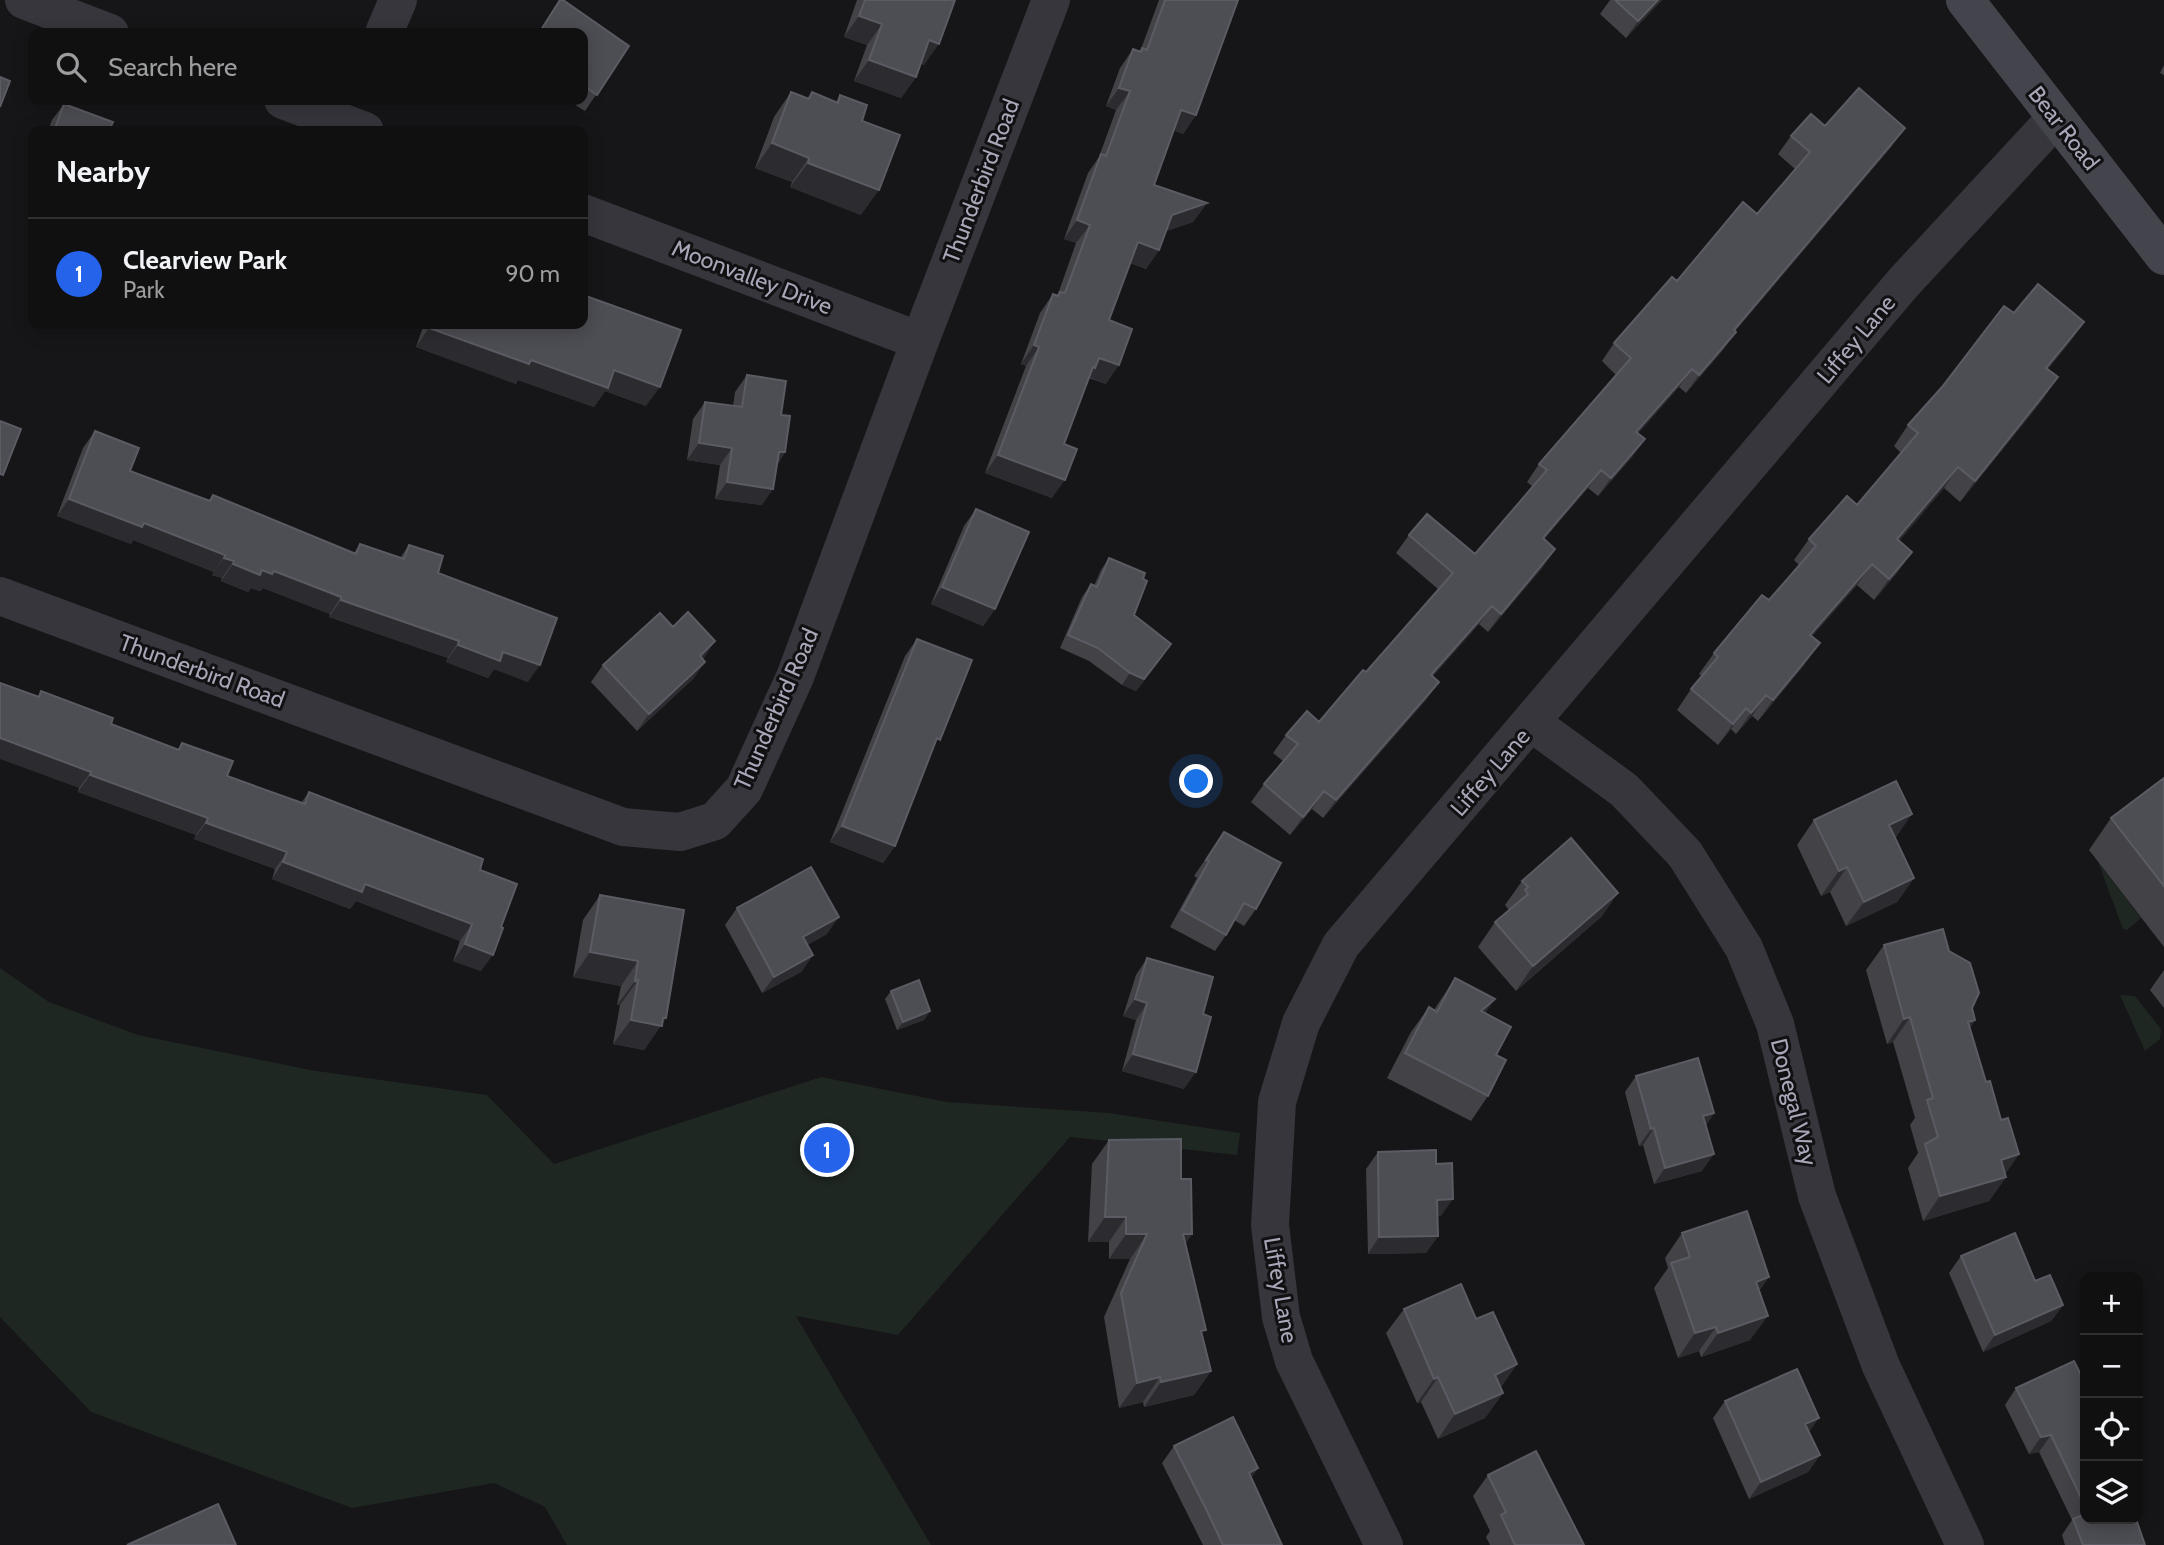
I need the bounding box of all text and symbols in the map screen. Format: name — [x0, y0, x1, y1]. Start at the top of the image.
search box — [28, 28, 588, 105]
icon: search — [52, 48, 90, 86]
text: Search here — [108, 51, 237, 83]
street label: Bear Road — [2023, 80, 2105, 176]
street label: Thunderbird Road — [937, 95, 1025, 267]
text: Nearby — [56, 153, 150, 190]
street label: Moonvalley Drive — [668, 234, 836, 320]
text: Clearview Park — [123, 244, 287, 276]
text: 1 — [75, 260, 83, 288]
text: 90 m — [506, 260, 560, 288]
text: Park — [123, 276, 164, 304]
street label: Liffey Lane — [1811, 289, 1901, 389]
street label: Thunderbird Road — [728, 624, 824, 794]
street label: Thunderbird Road — [116, 628, 288, 714]
street label: Liffey Lane — [1444, 722, 1536, 822]
your location — [1179, 764, 1213, 798]
street label: Donegal Way — [1765, 1036, 1823, 1169]
pin: 1 — [804, 1124, 850, 1176]
street label: Liffey Lane — [1258, 1235, 1304, 1345]
map controls — [2080, 1272, 2143, 1524]
button: + — [2080, 1272, 2143, 1335]
button: − — [2080, 1335, 2143, 1398]
button: locate — [2080, 1398, 2143, 1461]
button: layers — [2080, 1461, 2143, 1524]

